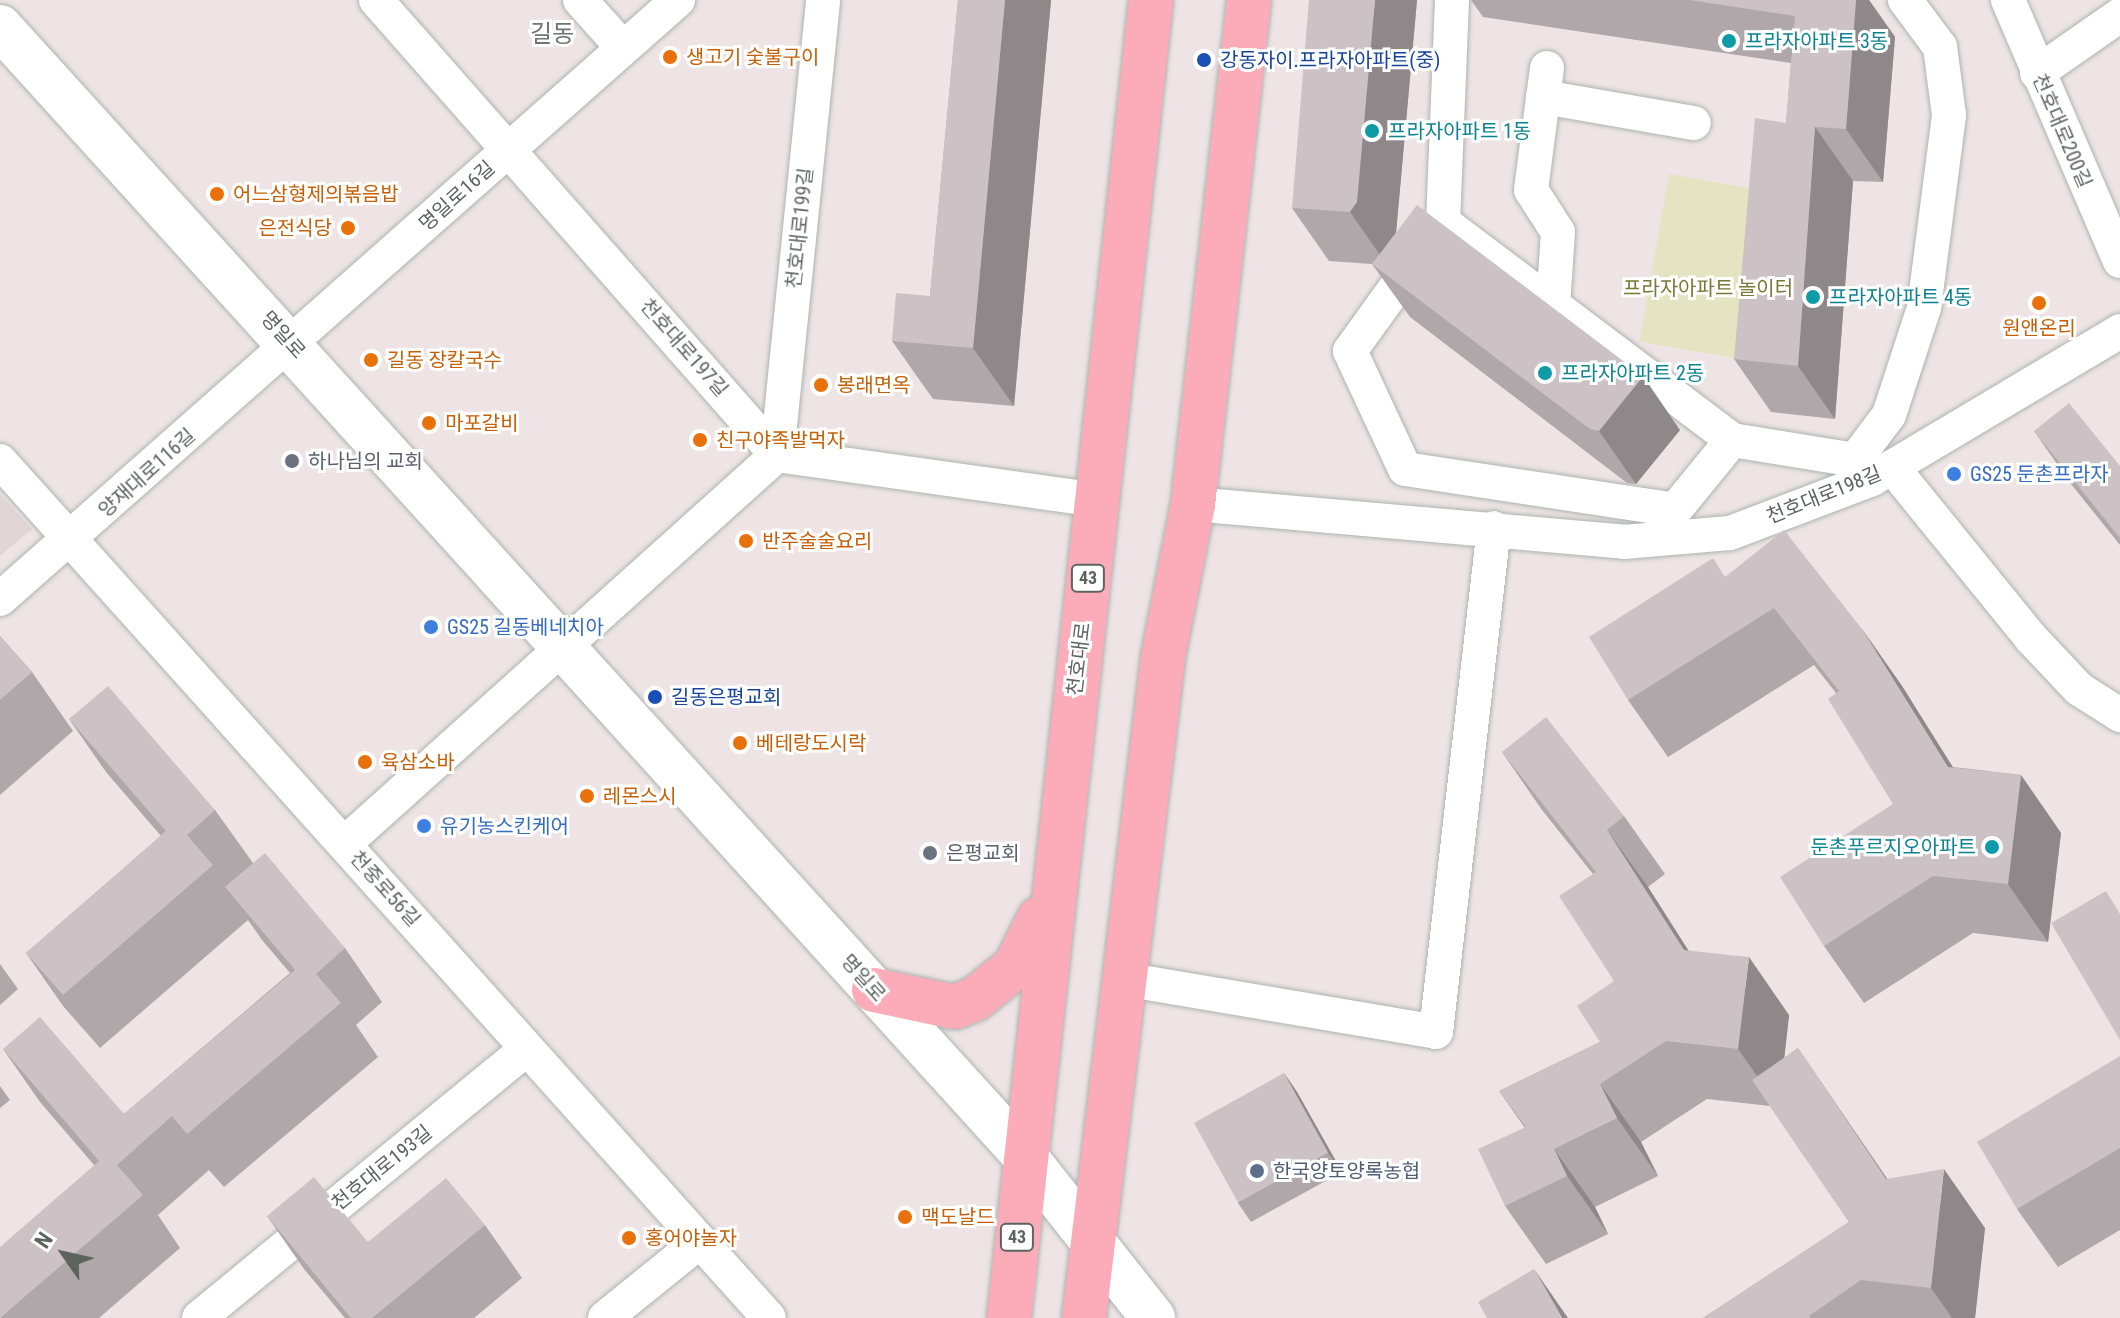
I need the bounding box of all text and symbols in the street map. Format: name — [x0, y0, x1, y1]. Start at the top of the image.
district label: 길동 — [530, 21, 574, 49]
place label: 프라자아파트 3동 — [1745, 29, 1888, 53]
marker: 프라자아파트 3동 — [1720, 32, 1738, 50]
place label: 생고기 숯불구이 — [686, 45, 819, 69]
marker: 생고기 숯불구이 — [661, 48, 679, 66]
place label: 강동자이.프라자아파트(중) — [1220, 48, 1440, 72]
marker: 강동자이.프라자아파트(중) — [1195, 51, 1213, 69]
street label: 천호대로200길 — [2027, 70, 2097, 192]
place label: 프라자아파트 1동 — [1388, 119, 1531, 143]
marker: 프라자아파트 1동 — [1363, 122, 1381, 140]
street label: 명일로16길 — [414, 156, 500, 236]
street label: 천호대로199길 — [782, 166, 818, 290]
place label: 어느삼형제의볶음밥 — [233, 182, 399, 206]
marker: 어느삼형제의볶음밥 — [208, 185, 226, 203]
place label: 은전식당 — [258, 216, 332, 240]
marker: 은전식당 — [339, 219, 357, 237]
park label: 프라자아파트 놀이터 — [1623, 276, 1793, 300]
place label: 프라자아파트 4동 — [1829, 285, 1972, 309]
marker: 프라자아파트 4동 — [1804, 288, 1822, 306]
street label: 천호대로197길 — [635, 294, 733, 402]
marker: 원앤온리 — [2030, 294, 2048, 312]
street label: 명일로 — [256, 306, 310, 364]
place label: 원앤온리 — [2002, 316, 2076, 340]
place label: 길동 장칼국수 — [387, 348, 502, 372]
marker: 길동 장칼국수 — [362, 351, 380, 369]
place label: 프라자아파트 2동 — [1561, 361, 1704, 385]
marker: 프라자아파트 2동 — [1536, 364, 1554, 382]
place label: 봉래면옥 — [837, 373, 911, 397]
marker: 봉래면옥 — [812, 376, 830, 394]
place label: 마포갈비 — [445, 411, 519, 435]
marker: 마포갈비 — [420, 414, 438, 432]
street label: 양재대로116길 — [94, 423, 200, 523]
place label: 친구야족발먹자 — [716, 428, 845, 452]
marker: 친구야족발먹자 — [691, 431, 709, 449]
place label: 하나님의 교회 — [308, 449, 423, 473]
marker: 하나님의 교회 — [283, 452, 301, 470]
street label: 천호대로198길 — [1763, 461, 1885, 529]
place label: GS25 둔촌프라자 — [1970, 462, 2109, 486]
marker: GS25 둔촌프라자 — [1945, 465, 1963, 483]
place label: 반주술술요리 — [762, 529, 872, 553]
marker: 반주술술요리 — [737, 532, 755, 550]
road number: 43 — [1070, 564, 1106, 592]
place label: GS25 길동베네치아 — [447, 615, 604, 639]
marker: GS25 길동베네치아 — [422, 618, 440, 636]
street label: 천호대로 — [1063, 621, 1095, 697]
place label: 길동은평교회 — [671, 685, 781, 709]
marker: 길동은평교회 — [646, 688, 664, 706]
place label: 베테랑도시락 — [756, 731, 866, 755]
marker: 베테랑도시락 — [731, 734, 749, 752]
place label: 육삼소바 — [381, 750, 455, 774]
marker: 육삼소바 — [356, 753, 374, 771]
place label: 레몬스시 — [603, 784, 677, 808]
marker: 레몬스시 — [578, 787, 596, 805]
place label: 유기농스킨케어 — [440, 814, 569, 838]
marker: 유기농스킨케어 — [415, 817, 433, 835]
place label: 둔촌푸르지오아파트 — [1810, 835, 1976, 859]
marker: 둔촌푸르지오아파트 — [1983, 838, 2001, 856]
place label: 은평교회 — [946, 841, 1020, 865]
marker: 은평교회 — [921, 844, 939, 862]
street label: 천중로56길 — [345, 846, 425, 932]
street label: 명일로 — [836, 949, 890, 1007]
street label: 천호대로193길 — [327, 1120, 437, 1216]
place label: 한국양토양록농협 — [1273, 1159, 1420, 1183]
marker: 한국양토양록농협 — [1248, 1162, 1266, 1180]
place label: 맥도날드 — [921, 1205, 995, 1229]
marker: 맥도날드 — [896, 1208, 914, 1226]
north arrow — [24, 1214, 104, 1294]
road number: 43 — [999, 1223, 1035, 1251]
place label: 홍어야놀자 — [645, 1226, 737, 1250]
text: N — [30, 1228, 58, 1253]
marker: 홍어야놀자 — [620, 1229, 638, 1247]

